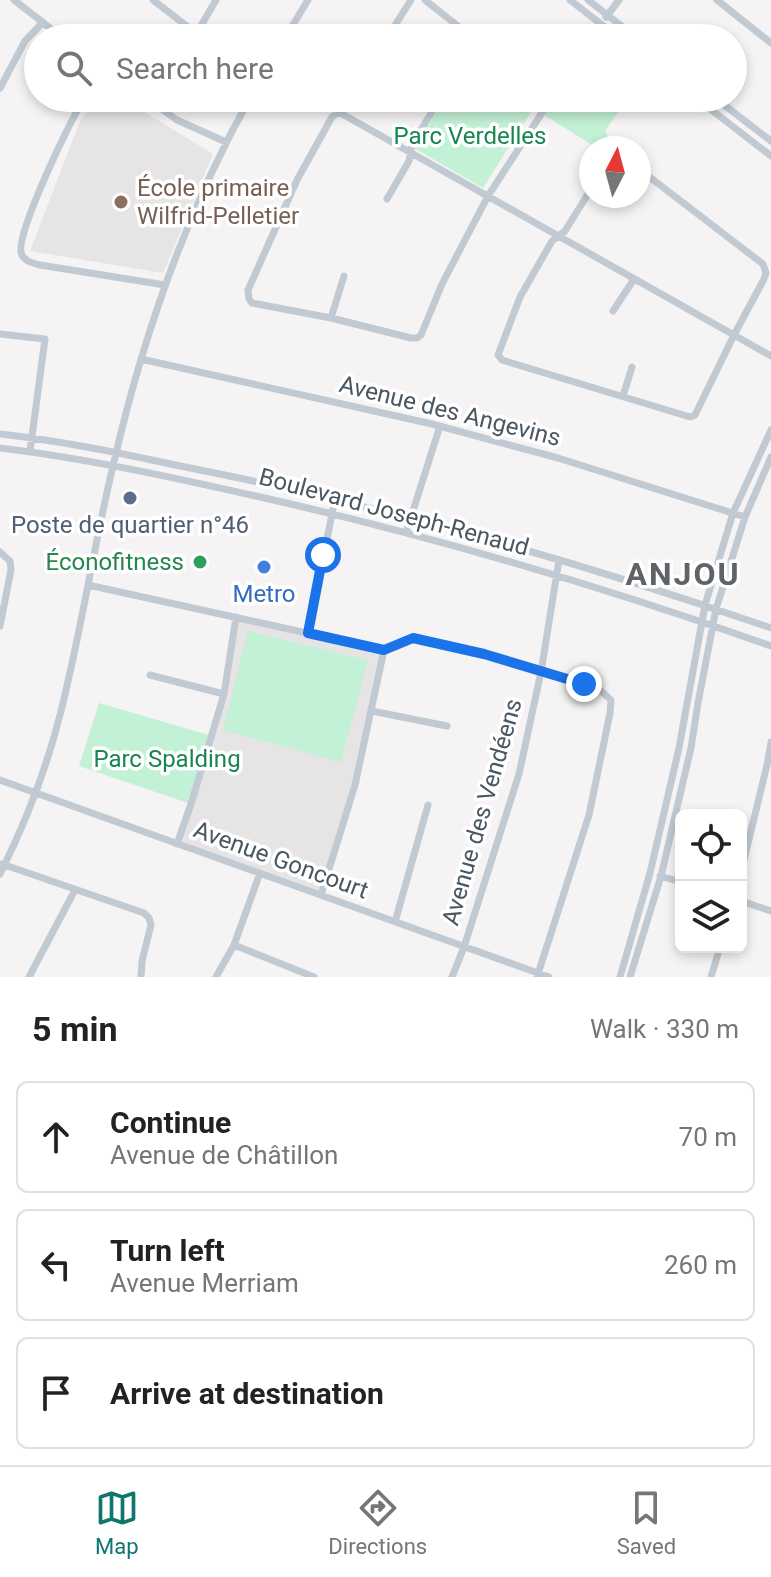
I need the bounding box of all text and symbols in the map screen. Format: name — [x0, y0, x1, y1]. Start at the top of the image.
search box — [24, 24, 747, 112]
icon: search — [52, 46, 96, 90]
text: Search here — [116, 51, 274, 86]
park label: Parc Verdelles — [394, 122, 546, 150]
north arrow — [579, 136, 651, 208]
place label: École primaire Wilfrid-Pelletier — [137, 174, 299, 230]
marker: École primaire Wilfrid-Pelletier — [112, 193, 130, 211]
street label: Avenue des Angevins — [336, 370, 564, 452]
street label: Boulevard Joseph-Renaud — [256, 462, 532, 562]
marker: Poste de quartier n°46 — [121, 489, 139, 507]
place label: Poste de quartier n°46 — [11, 511, 249, 539]
route start — [305, 537, 341, 573]
place label: Éconofitness — [45, 548, 184, 576]
marker: Éconofitness — [191, 553, 209, 571]
district label: ANJOU — [625, 555, 741, 593]
marker: Metro — [255, 558, 273, 576]
place label: Metro — [232, 580, 296, 608]
route end — [566, 666, 602, 702]
street label: Avenue des Vendéens — [436, 695, 528, 929]
park label: Parc Spalding — [93, 745, 241, 773]
map controls — [675, 809, 747, 953]
button: locate — [675, 809, 747, 881]
street label: Avenue Goncourt — [190, 815, 372, 905]
button: layers — [675, 881, 747, 953]
text: 5 min — [32, 1009, 117, 1049]
text: Walk · 330 m — [590, 1014, 739, 1044]
text: Continue — [110, 1105, 231, 1140]
icon: ahead — [34, 1115, 78, 1159]
text: 70 m — [679, 1122, 737, 1152]
text: Avenue de Châtillon — [110, 1140, 338, 1170]
text: Turn left — [110, 1233, 225, 1268]
icon: left — [34, 1243, 78, 1287]
text: 260 m — [664, 1250, 737, 1280]
text: Avenue Merriam — [110, 1268, 299, 1298]
icon: arrive — [34, 1371, 78, 1415]
text: Arrive at destination — [110, 1376, 384, 1411]
tab: Map — [95, 1486, 139, 1559]
tab: Directions — [328, 1486, 427, 1559]
tab: Saved — [617, 1486, 676, 1559]

